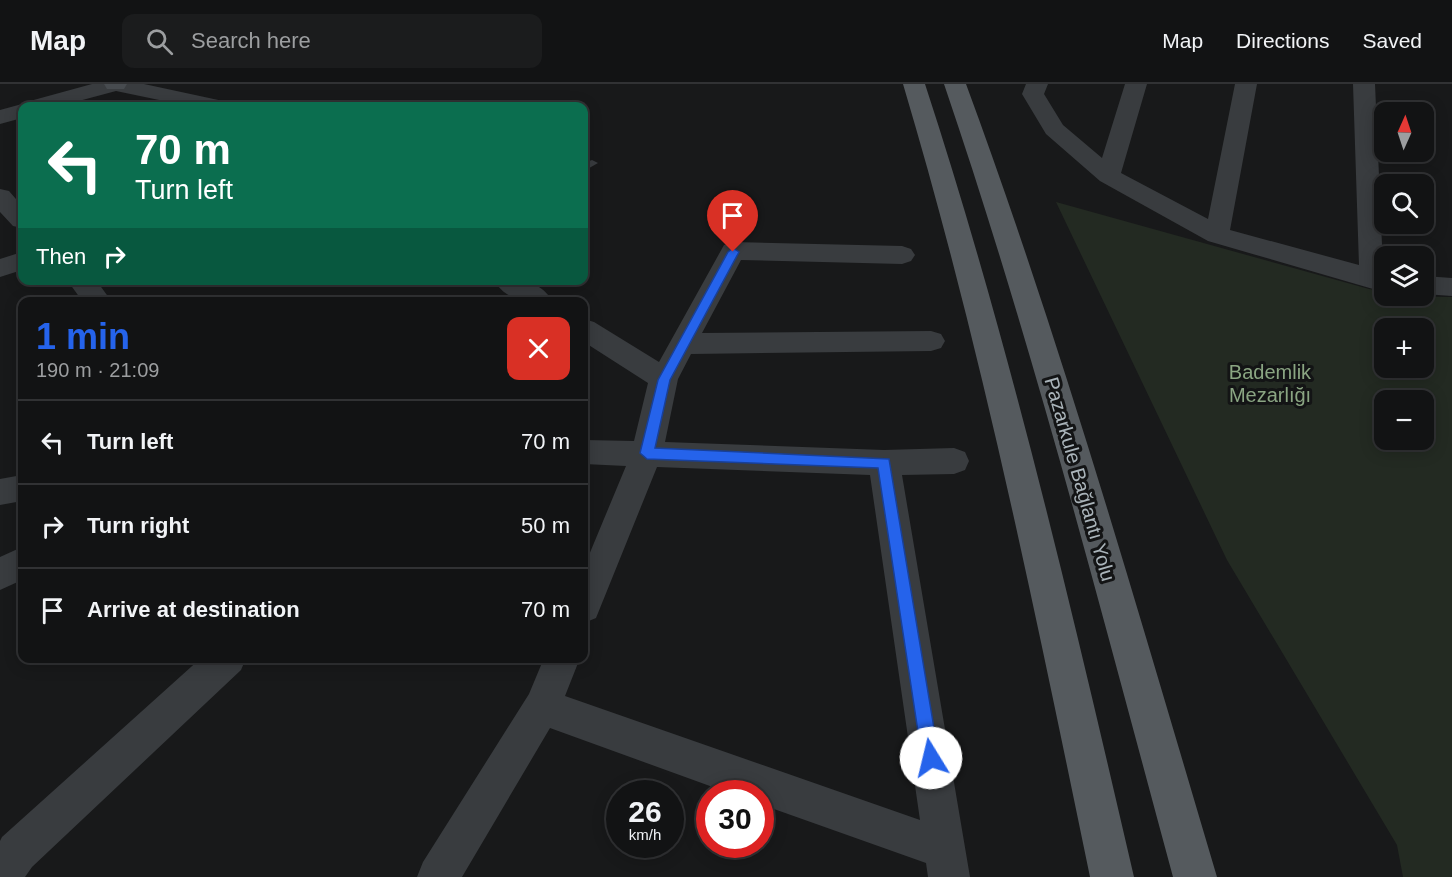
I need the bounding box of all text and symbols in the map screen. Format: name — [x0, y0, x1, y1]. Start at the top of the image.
search box — [122, 14, 542, 68]
text: Map — [30, 25, 86, 56]
icon: search — [143, 25, 176, 58]
text: Search here — [191, 28, 311, 53]
text: Map — [1162, 29, 1203, 52]
text: Directions — [1236, 29, 1329, 52]
text: Saved — [1362, 29, 1422, 52]
north arrow — [1374, 102, 1434, 162]
map controls — [1374, 102, 1434, 450]
icon: left — [36, 126, 114, 204]
text: 70 m — [135, 126, 231, 173]
button: search — [1374, 174, 1434, 234]
text: Turn left — [135, 175, 233, 205]
pin — [707, 190, 758, 252]
icon: arrive — [716, 199, 749, 232]
icon: right — [98, 240, 131, 273]
text: Then — [36, 244, 86, 269]
button: layers — [1374, 246, 1434, 306]
text: 1 min — [36, 316, 130, 357]
button: close — [507, 317, 570, 380]
button: + — [1374, 318, 1434, 378]
text: 190 m · 21:09 — [36, 359, 159, 381]
park label: Bademlik Mezarlığı — [1229, 361, 1312, 406]
street label: Pazarkule Bağlantı Yolu — [1040, 374, 1120, 584]
button: − — [1374, 390, 1434, 450]
icon: left — [36, 426, 69, 459]
text: Turn left — [87, 429, 173, 454]
text: 70 m — [521, 429, 570, 454]
icon: right — [36, 510, 69, 543]
text: Turn right — [87, 513, 189, 538]
text: 50 m — [521, 513, 570, 538]
icon: arrive — [36, 594, 69, 627]
text: Arrive at destination — [87, 597, 300, 622]
text: 70 m — [521, 597, 570, 622]
position arrow — [899, 726, 963, 790]
speed limit sign: 30 — [696, 780, 774, 858]
text: 26 — [628, 795, 662, 828]
text: km/h — [629, 826, 661, 843]

